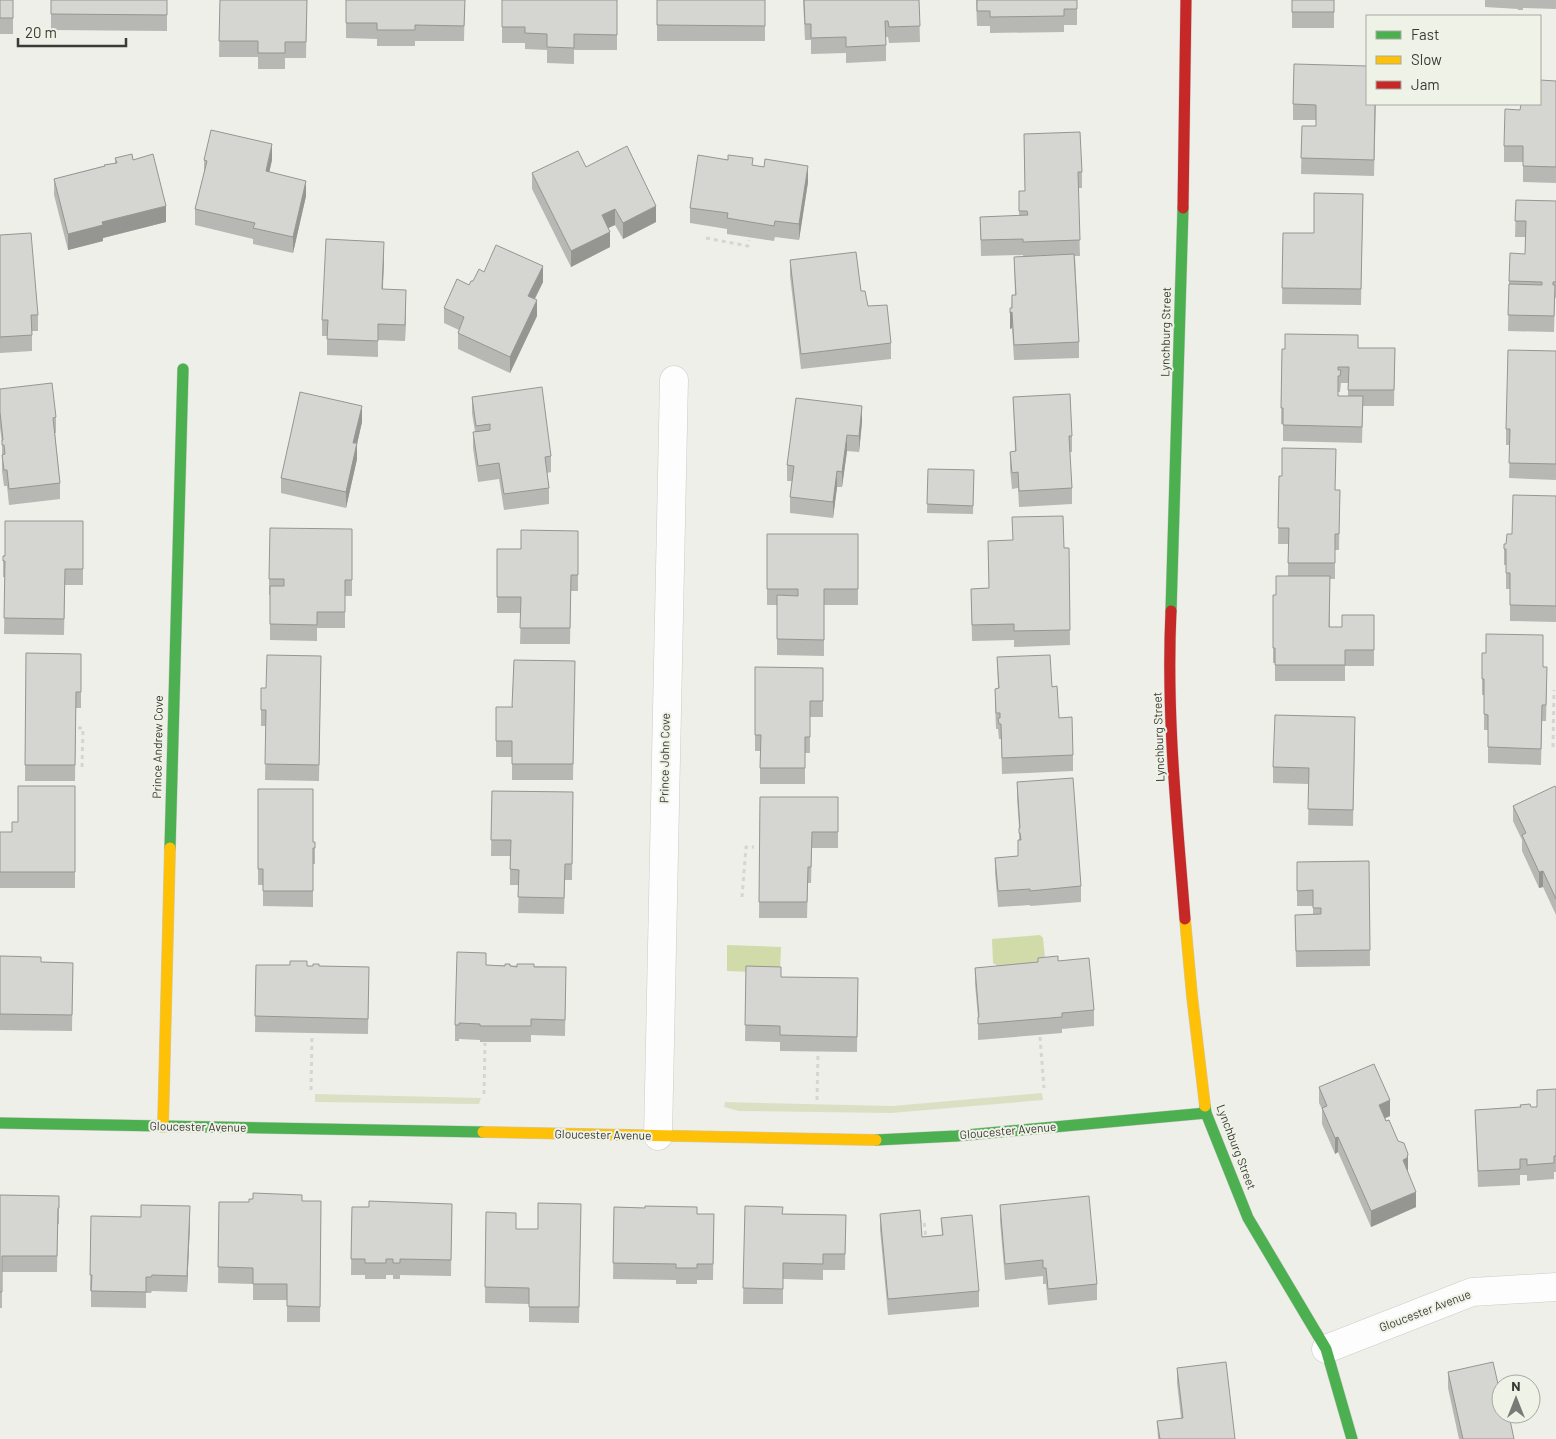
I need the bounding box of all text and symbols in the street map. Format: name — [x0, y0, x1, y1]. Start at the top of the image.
scale bar — [18, 15, 125, 47]
legend — [1366, 15, 1541, 105]
text: 20 m — [25, 23, 57, 41]
text: Fast — [1411, 25, 1439, 43]
text: Slow — [1411, 50, 1442, 68]
text: Jam — [1411, 75, 1440, 93]
street label: Lynchburg Street — [1157, 287, 1173, 377]
street label: Lynchburg Street — [1149, 692, 1167, 782]
street label: Prince Andrew Cove — [149, 695, 165, 799]
street label: Prince John Cove — [656, 713, 672, 803]
street label: Lynchburg Street — [1214, 1102, 1260, 1191]
street label: Gloucester Avenue — [149, 1118, 247, 1134]
street label: Gloucester Avenue — [959, 1119, 1057, 1141]
street label: Gloucester Avenue — [554, 1126, 652, 1142]
street label: Gloucester Avenue — [1377, 1286, 1472, 1334]
north arrow — [1491, 1374, 1541, 1424]
text: N — [1511, 1377, 1521, 1394]

